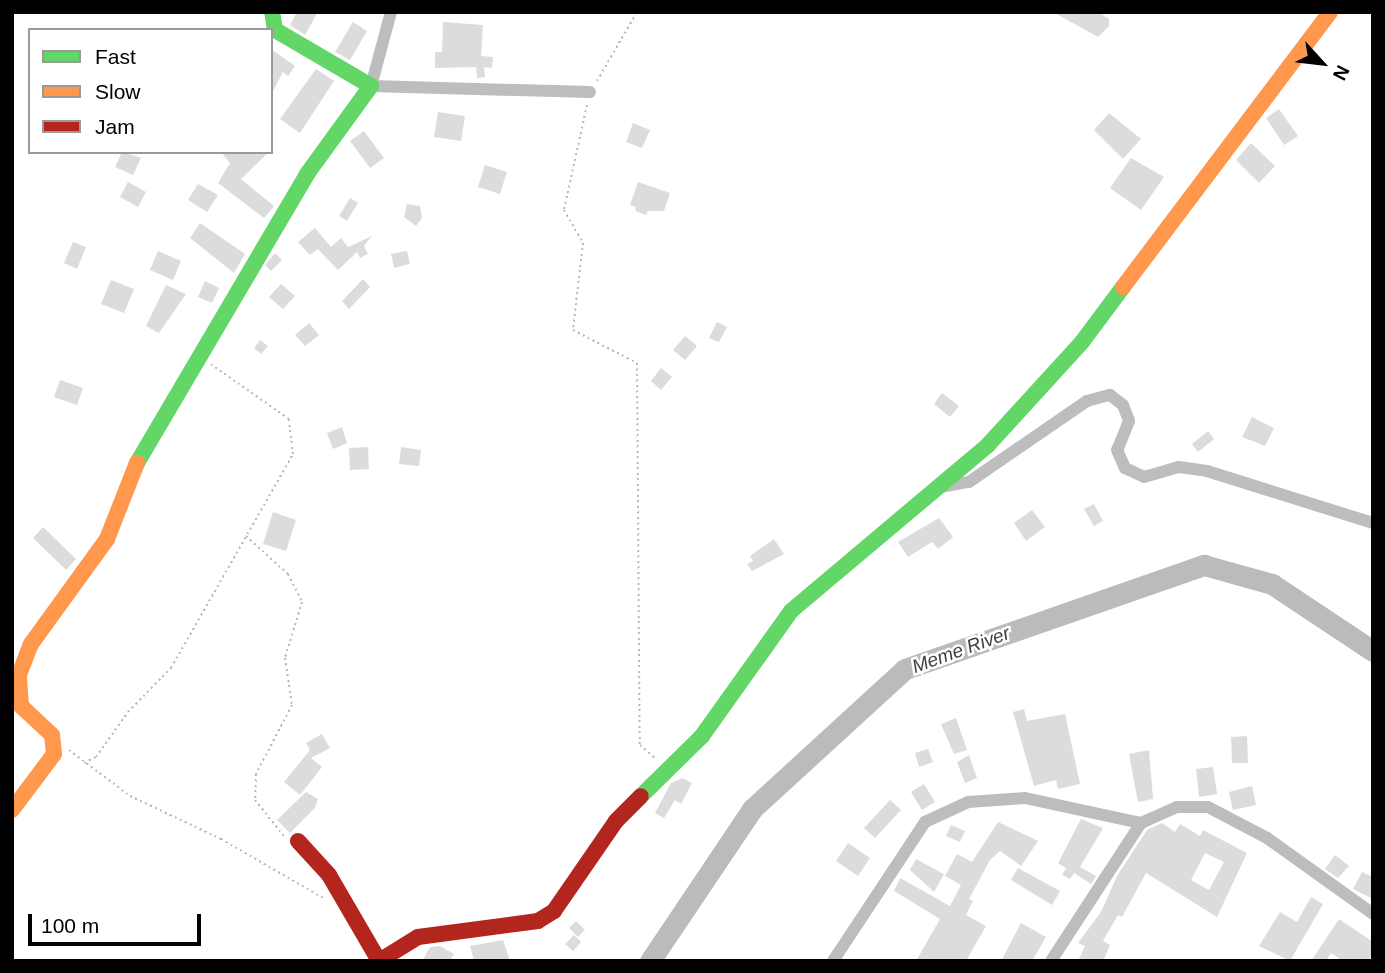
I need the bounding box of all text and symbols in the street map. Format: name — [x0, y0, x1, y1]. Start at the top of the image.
legend — [28, 28, 273, 154]
north arrow — [1287, 28, 1357, 98]
text: Fast — [95, 45, 136, 68]
text: N — [1329, 62, 1354, 84]
text: Slow — [95, 80, 141, 103]
text: Jam — [95, 115, 135, 138]
water label: Meme River — [909, 622, 1013, 678]
scale bar — [32, 900, 205, 944]
text: 100 m — [41, 914, 99, 937]

